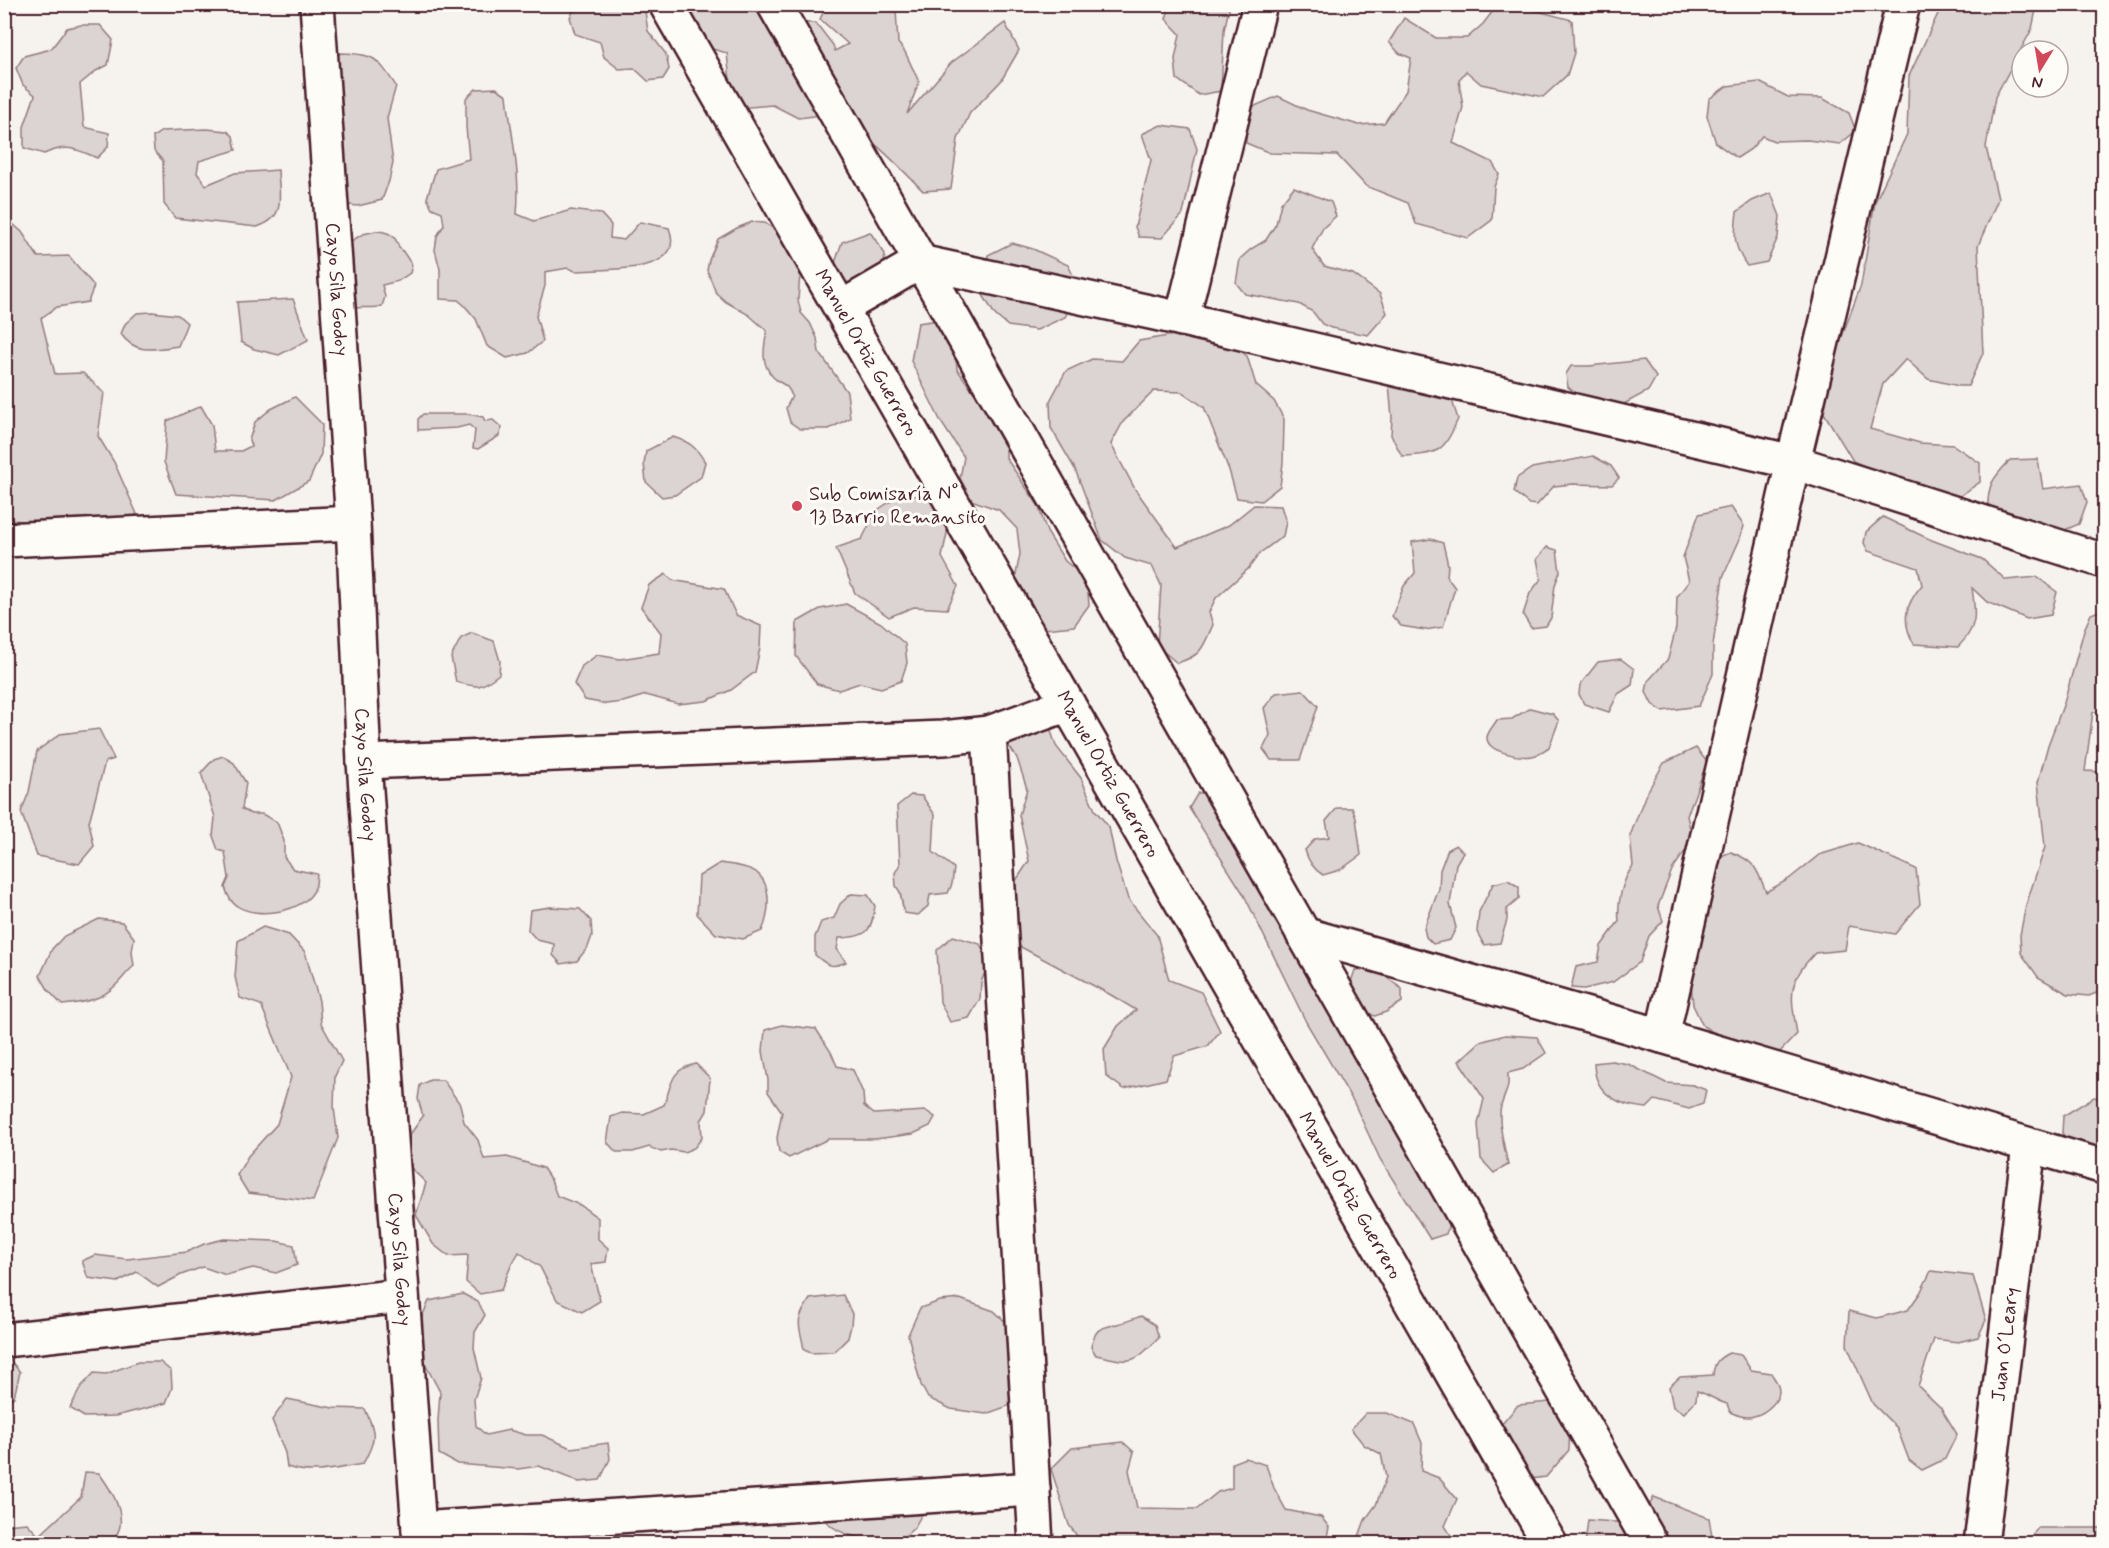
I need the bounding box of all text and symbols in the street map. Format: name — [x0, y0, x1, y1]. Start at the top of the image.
north arrow — [2010, 39, 2070, 99]
text: N — [2030, 71, 2045, 94]
street label: Cayo Sila Godoy — [319, 222, 355, 357]
street label: Manuel Ortiz Guerrero — [808, 264, 925, 441]
place label: Sub Comisaría N° 13 Barrio Remansito — [809, 481, 985, 531]
marker: Sub Comisaría N° 13 Barrio Remansito — [790, 499, 804, 513]
street label: Manuel Ortiz Guerrero — [1049, 686, 1167, 863]
street label: Cayo Sila Godoy — [348, 707, 383, 842]
street label: Manuel Ortiz Guerrero — [1291, 1107, 1409, 1284]
street label: Cayo Sila Godoy — [381, 1192, 418, 1327]
street label: Juan O´Leary — [1985, 1286, 2025, 1403]

